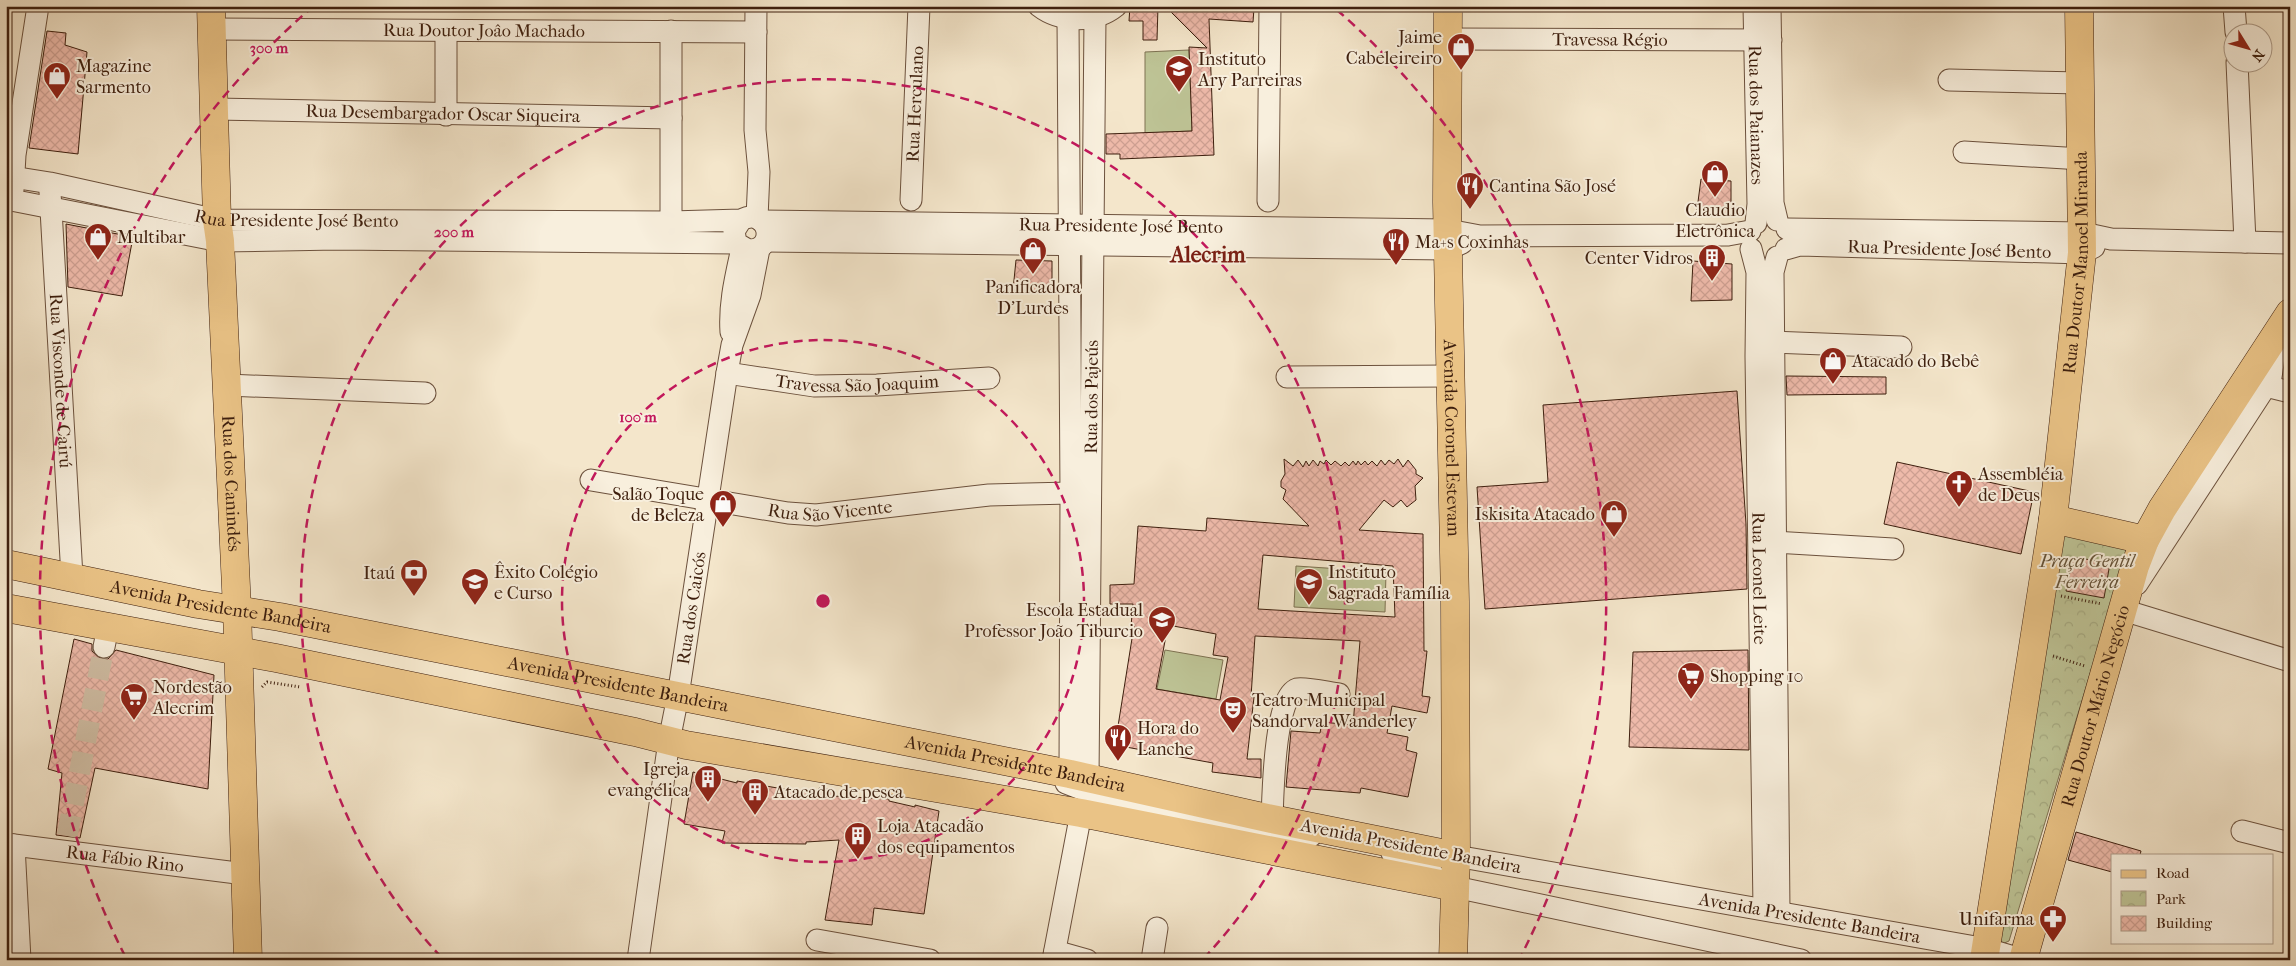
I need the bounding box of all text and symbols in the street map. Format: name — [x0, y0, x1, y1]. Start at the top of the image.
street label: Rua Doutor Joâo Machado — [383, 20, 585, 42]
north arrow — [2224, 22, 2274, 72]
place label: Jaime Cabeleireiro — [1346, 27, 1442, 69]
street label: Travessa Régio — [1552, 29, 1668, 51]
shop icon: Jaime Cabeleireiro — [1446, 32, 1476, 71]
text: 300 m — [250, 39, 289, 57]
street label: Rua Herculano — [903, 45, 928, 163]
street label: Rua dos Paianazes — [1744, 45, 1768, 185]
text: N — [2248, 46, 2268, 65]
place label: Instituto Ary Parreiras — [1197, 49, 1302, 91]
school or university icon: Instituto Ary Parreiras — [1164, 54, 1194, 93]
place label: Magazine Sarmento — [76, 56, 151, 98]
shop icon: Magazine Sarmento — [42, 61, 72, 100]
street label: Rua Desembargador Oscar Siqueira — [305, 101, 581, 127]
street label: Rua Doutor Manoel Miranda — [2059, 150, 2093, 375]
shop icon: Claudio Eletrônica — [1700, 159, 1730, 198]
restaurant icon: Cantina São José — [1455, 171, 1485, 210]
place label: Cantina São José — [1489, 176, 1616, 197]
place label: Claudio Eletrônica — [1675, 200, 1755, 242]
street label: Rua Presidente José Bento — [193, 205, 398, 232]
street label: Rua Presidente José Bento — [1019, 214, 1223, 238]
shop icon: Multibar — [83, 222, 113, 261]
text: 200 m — [434, 223, 474, 241]
place label: Multibar — [117, 227, 186, 248]
restaurant icon: Ma+s Coxinhas — [1381, 227, 1411, 266]
place label: Ma+s Coxinhas — [1415, 232, 1529, 253]
shop icon: Panificadora D'Lurdes — [1018, 236, 1048, 275]
street label: Rua Presidente José Bento — [1847, 236, 2052, 263]
district label: Alecrim — [1169, 242, 1246, 268]
building icon: Center Vidros — [1697, 243, 1727, 282]
place label: Center Vidros — [1585, 248, 1693, 269]
place label: Panificadora D'Lurdes — [985, 277, 1082, 319]
street label: Rua Visconde de Cairú — [45, 293, 76, 469]
street label: Avenida Coronel Estevam — [1439, 338, 1464, 537]
street label: Rua dos Pajeús — [1081, 340, 1103, 454]
shop icon: Atacado do Bebê — [1818, 346, 1848, 385]
place label: Atacado do Bebê — [1851, 351, 1979, 372]
street label: Travessa São Joaquim — [774, 370, 940, 397]
text: 100 m — [619, 408, 657, 426]
street label: Rua dos Canindés — [217, 415, 244, 553]
place label: Assembléia de Deus — [1977, 464, 2064, 506]
church icon: Assembléia de Deus — [1944, 469, 1974, 508]
place label: Salão Toque de Beleza — [612, 484, 705, 526]
shop icon: Salão Toque de Beleza — [708, 489, 738, 528]
street label: Rua São Vicente — [766, 496, 894, 526]
shop icon: Iskisita Atacado — [1599, 499, 1629, 538]
place label: Iskisita Atacado — [1475, 504, 1595, 525]
street label: Rua Leonel Leite — [1747, 512, 1770, 645]
street label: Rua dos Caicós — [673, 550, 711, 666]
park label: Praça Gentil Ferreira — [2039, 551, 2137, 593]
bank icon: Itaú — [399, 558, 429, 597]
place label: Êxito Colégio e Curso — [494, 561, 598, 604]
place label: Instituto Sagrada Família — [1328, 562, 1451, 604]
place label: Itaú — [363, 563, 395, 584]
school or university icon: Êxito Colégio e Curso — [460, 567, 490, 606]
school or university icon: Instituto Sagrada Família — [1294, 567, 1324, 606]
street label: Avenida Presidente Bandeira — [107, 576, 334, 638]
centre of rings — [814, 592, 832, 610]
place label: Escola Estadual Professor João Tiburcio — [964, 600, 1143, 642]
street label: Rua Doutor Mário Negócio — [2057, 603, 2134, 810]
school or university icon: Escola Estadual Professor João Tiburcio — [1147, 605, 1177, 644]
street label: Avenida Presidente Bandeira — [505, 652, 731, 717]
supermarket icon: Shopping 10 — [1676, 661, 1706, 700]
place label: Shopping 10 — [1710, 666, 1803, 687]
place label: Nordestão Alecrim — [152, 677, 232, 719]
supermarket icon: Nordestão Alecrim — [119, 682, 149, 721]
place label: Teatro Municipal Sandorval Wanderley — [1252, 690, 1418, 732]
theatre icon: Teatro Municipal Sandorval Wanderley — [1218, 695, 1248, 734]
place label: Hora do Lanche — [1137, 718, 1199, 760]
restaurant icon: Hora do Lanche — [1103, 723, 1133, 762]
street label: Avenida Presidente Bandeira — [902, 731, 1128, 797]
place label: Igreja evangélica — [608, 759, 690, 801]
building icon: Igreja evangélica — [693, 764, 723, 803]
building icon: Atacado de pesca — [740, 777, 770, 816]
place label: Atacado de pesca — [773, 782, 904, 803]
street label: Avenida Presidente Bandeira — [1298, 815, 1524, 878]
place label: Loja Atacadão dos equipamentos — [877, 816, 1015, 858]
building icon: Loja Atacadão dos equipamentos — [843, 821, 873, 860]
street label: Rua Fábio Rino — [65, 842, 185, 877]
legend — [2111, 854, 2274, 944]
text: Road — [2156, 864, 2190, 882]
street label: Avenida Presidente Bandeira — [1696, 889, 1923, 948]
text: Park — [2156, 890, 2186, 908]
pharmacy icon: Unifarma — [2038, 904, 2068, 943]
place label: Unifarma — [1959, 909, 2035, 930]
text: Building — [2156, 914, 2213, 932]

